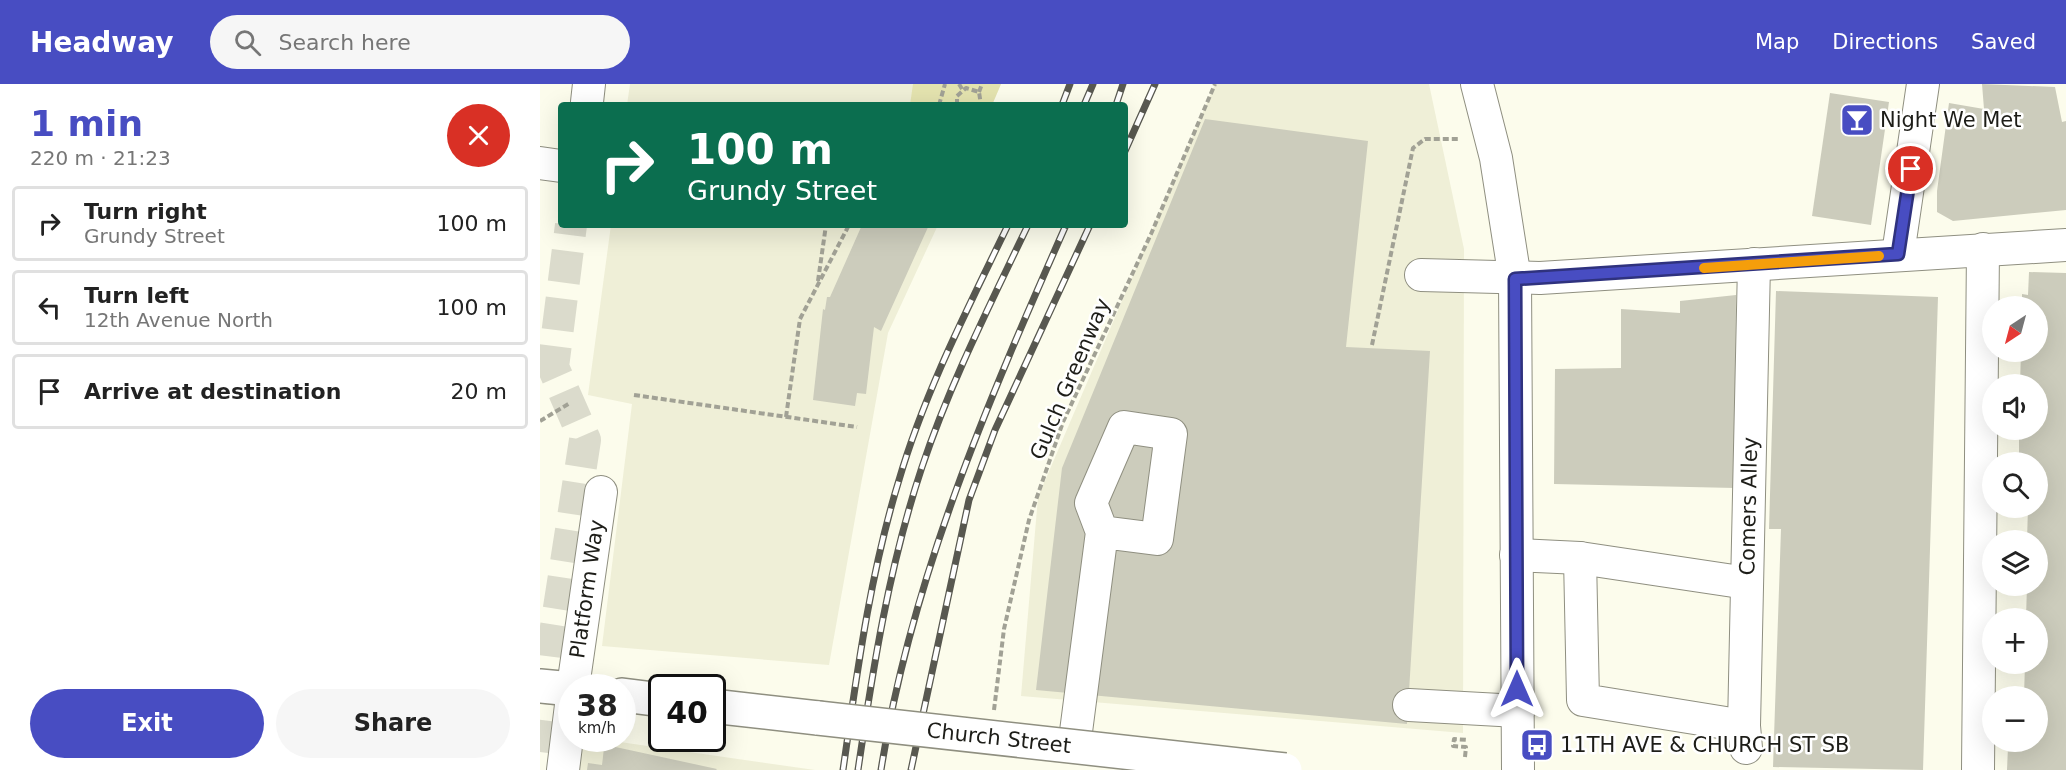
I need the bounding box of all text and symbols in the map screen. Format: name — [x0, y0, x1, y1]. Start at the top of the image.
search box — [210, 15, 630, 69]
text: Headway — [30, 26, 174, 59]
icon: search — [231, 26, 264, 59]
text: Search here — [279, 30, 411, 55]
text: Map — [1755, 30, 1799, 54]
text: Directions — [1832, 30, 1938, 54]
text: Saved — [1971, 30, 2036, 54]
bar icon: Night We Met — [1839, 102, 1875, 138]
text: 1 min — [30, 103, 143, 144]
button: close — [447, 104, 510, 167]
place label: Night We Met — [1880, 108, 2022, 132]
text: 100 m — [687, 125, 833, 174]
icon: right — [588, 126, 666, 204]
pin — [1885, 143, 1936, 194]
text: 220 m · 21:23 — [30, 146, 171, 170]
icon: arrive — [1894, 152, 1927, 185]
text: Grundy Street — [687, 175, 877, 206]
text: Turn right — [84, 199, 207, 224]
icon: right — [33, 207, 66, 240]
text: 100 m — [437, 211, 507, 236]
text: Grundy Street — [84, 224, 225, 248]
text: Turn left — [84, 283, 189, 308]
icon: left — [33, 291, 66, 324]
text: 100 m — [437, 295, 507, 320]
street label: Gulch Greenway — [1025, 295, 1115, 463]
north arrow — [1982, 296, 2048, 362]
map controls — [1982, 296, 2048, 752]
text: 12th Avenue North — [84, 308, 273, 332]
button: sound — [1982, 374, 2048, 440]
icon: arrive — [33, 375, 66, 408]
text: Arrive at destination — [84, 379, 341, 404]
text: 20 m — [451, 379, 507, 404]
street label: Comers Alley — [1735, 437, 1762, 576]
button: search — [1982, 452, 2048, 518]
street label: Platform Way — [565, 518, 609, 660]
button: layers — [1982, 530, 2048, 596]
button: + — [1982, 608, 2048, 674]
position arrow — [1485, 657, 1549, 721]
speed limit sign: 40 — [648, 674, 726, 752]
button: − — [1982, 686, 2048, 752]
text: 38 — [576, 688, 618, 723]
button: Exit — [30, 689, 264, 758]
button: Share — [276, 689, 510, 758]
street label: Church Street — [926, 718, 1072, 758]
text: km/h — [578, 719, 616, 737]
bus stop icon: 11TH AVE & CHURCH ST SB — [1519, 727, 1555, 763]
place label: 11TH AVE & CHURCH ST SB — [1560, 733, 1849, 757]

